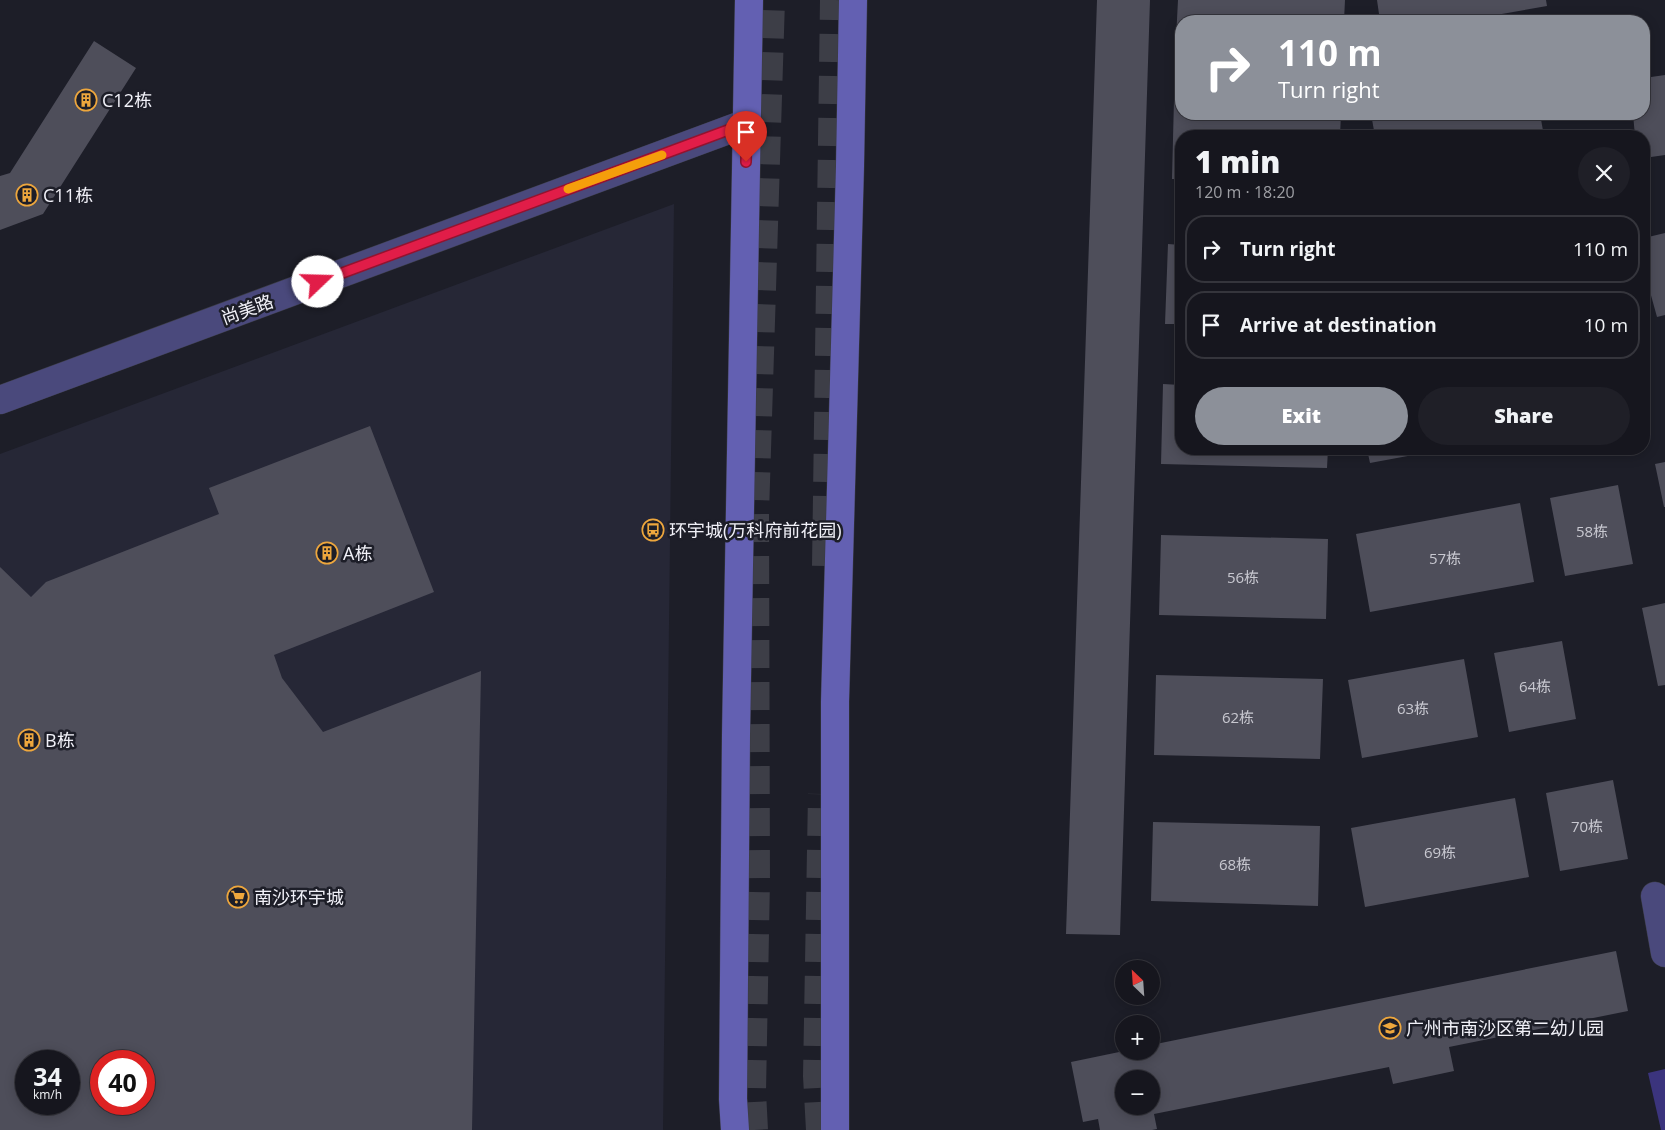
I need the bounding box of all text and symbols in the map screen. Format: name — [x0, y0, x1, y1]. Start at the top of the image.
text: 110 m — [1278, 29, 1382, 76]
icon: right — [1195, 35, 1260, 100]
text: Turn right — [1278, 74, 1380, 104]
building icon: C12栋 — [74, 88, 98, 112]
place label: C12栋 — [102, 88, 152, 112]
pin — [725, 111, 767, 162]
icon: arrive — [732, 118, 760, 146]
text: 1 min — [1195, 141, 1280, 182]
button: close — [1578, 147, 1630, 199]
text: 120 m · 18:20 — [1195, 181, 1295, 203]
building icon: C11栋 — [15, 183, 39, 207]
place label: C11栋 — [43, 183, 93, 207]
icon: right — [1197, 235, 1225, 263]
text: Turn right — [1240, 236, 1335, 262]
text: 110 m — [1573, 236, 1628, 262]
position arrow — [291, 255, 343, 307]
street label: 尚美路 — [218, 288, 276, 330]
icon: arrive — [1197, 311, 1225, 339]
text: Arrive at destination — [1240, 312, 1437, 338]
text: 10 m — [1584, 312, 1628, 338]
button: Exit — [1195, 387, 1408, 445]
button: Share — [1418, 387, 1630, 445]
bus stop icon: 环宇城(万科府前花园) — [641, 518, 665, 542]
place label: 环宇城(万科府前花园) — [669, 518, 842, 542]
house number: 58栋 — [1576, 521, 1608, 541]
building icon: A栋 — [315, 541, 339, 565]
place label: A栋 — [343, 541, 372, 565]
house number: 57栋 — [1429, 548, 1461, 568]
house number: 56栋 — [1227, 567, 1259, 587]
house number: 64栋 — [1519, 676, 1551, 696]
house number: 63栋 — [1397, 698, 1429, 718]
house number: 62栋 — [1222, 707, 1254, 727]
building icon: B栋 — [17, 728, 41, 752]
place label: B栋 — [45, 728, 75, 752]
house number: 70栋 — [1571, 816, 1603, 836]
house number: 69栋 — [1424, 842, 1456, 862]
house number: 68栋 — [1219, 854, 1251, 874]
supermarket icon: 南沙环宇城 — [226, 885, 250, 909]
place label: 南沙环宇城 — [254, 885, 344, 909]
north arrow — [1115, 960, 1160, 1005]
map controls — [1115, 960, 1160, 1115]
button: + — [1115, 1015, 1160, 1060]
school or university icon: 广州市南沙区第二幼儿园 — [1378, 1016, 1402, 1040]
place label: 广州市南沙区第二幼儿园 — [1406, 1016, 1604, 1040]
speed limit sign: 40 — [90, 1050, 155, 1115]
text: 34 — [33, 1059, 62, 1093]
button: − — [1115, 1070, 1160, 1115]
text: km/h — [33, 1086, 62, 1103]

